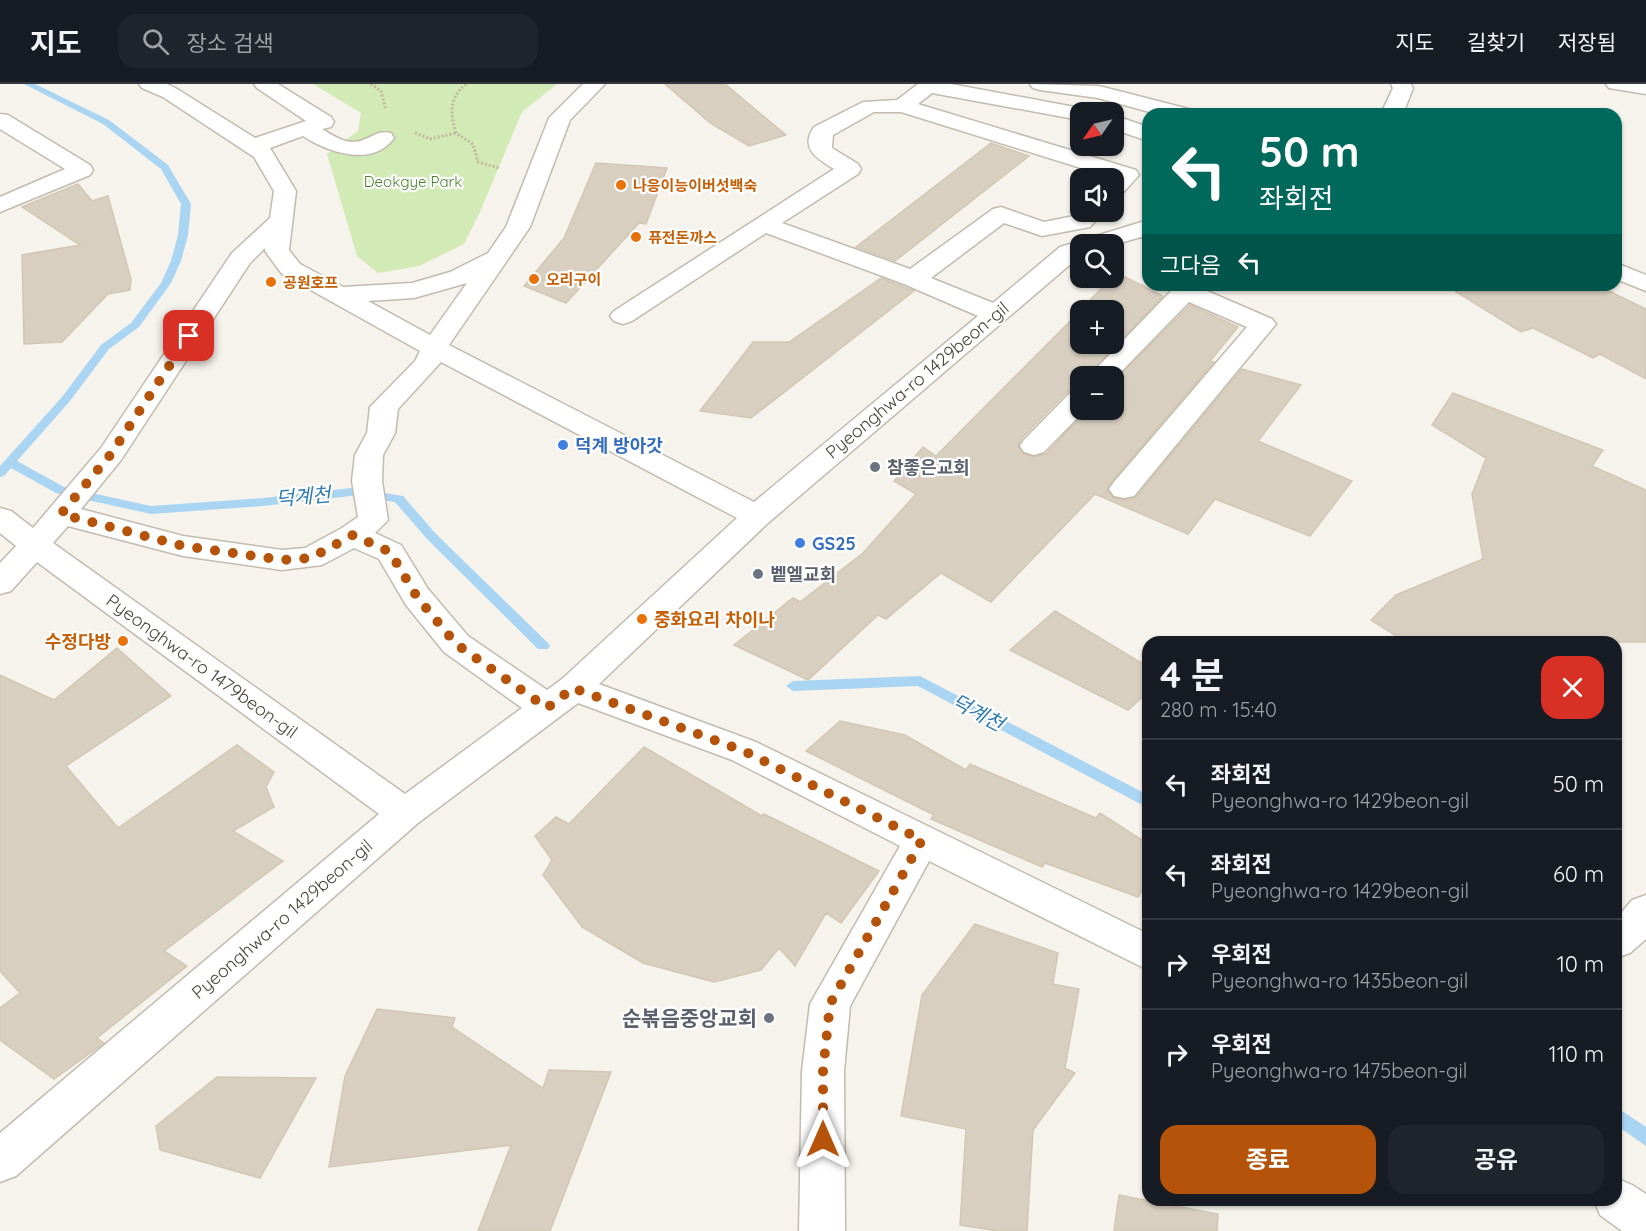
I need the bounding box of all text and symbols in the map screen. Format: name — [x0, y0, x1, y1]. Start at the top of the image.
search box — [118, 14, 538, 68]
text: 지도 — [30, 25, 82, 60]
icon: search — [139, 25, 172, 58]
text: 장소 검색 — [187, 29, 274, 57]
text: 지도 — [1395, 29, 1434, 55]
text: 길찾기 — [1467, 29, 1525, 55]
text: 저장됨 — [1558, 29, 1616, 55]
north arrow — [1070, 102, 1124, 156]
map controls — [1070, 102, 1124, 420]
text: 50 m — [1259, 125, 1359, 178]
icon: left — [1160, 132, 1238, 210]
button: sound — [1070, 168, 1124, 222]
park label: Deokgye Park — [364, 172, 462, 191]
place label: 나응이능이버섯백숙 — [633, 176, 757, 195]
marker: 나응이능이버섯백숙 — [614, 178, 628, 192]
text: 좌회전 — [1259, 181, 1334, 215]
place label: 퓨전돈까스 — [648, 228, 717, 247]
marker: 퓨전돈까스 — [629, 230, 643, 244]
button: search — [1070, 234, 1124, 288]
icon: left — [1233, 246, 1266, 279]
text: 그다음 — [1160, 251, 1221, 279]
place label: 오리구이 — [546, 270, 601, 289]
marker: 오리구이 — [527, 272, 541, 286]
place label: 공원호프 — [283, 273, 338, 292]
marker: 공원호프 — [264, 275, 278, 289]
street label: Pyeonghwa-ro 1429beon-gil — [821, 297, 1013, 463]
button: + — [1070, 300, 1124, 354]
pin — [163, 310, 214, 361]
icon: arrive — [172, 319, 205, 352]
button: − — [1070, 366, 1124, 420]
place label: 덕계 방아갓 — [575, 434, 663, 457]
marker: 덕계 방아갓 — [556, 438, 570, 452]
place label: 참좋은교회 — [887, 456, 970, 479]
marker: 참좋은교회 — [868, 460, 882, 474]
water label: 덕계천 — [274, 481, 334, 511]
place label: GS25 — [812, 532, 856, 555]
marker: GS25 — [793, 536, 807, 550]
place label: 벹엘교회 — [770, 563, 836, 586]
marker: 벹엘교회 — [751, 567, 765, 581]
street label: Pyeonghwa-ro 1479beon-gil — [102, 589, 302, 743]
place label: 중화요리 차이나 — [654, 608, 775, 631]
marker: 중화요리 차이나 — [635, 612, 649, 626]
place label: 수정다방 — [45, 630, 111, 653]
marker: 수정다방 — [116, 634, 130, 648]
text: 4 분 — [1160, 652, 1224, 697]
button: close — [1541, 656, 1604, 719]
water label: 덕계천 — [948, 688, 1011, 737]
text: 280 m · 15:40 — [1160, 697, 1277, 722]
text: 좌회전 — [1211, 760, 1272, 788]
icon: left — [1160, 768, 1193, 801]
text: 50 m — [1553, 770, 1604, 798]
text: Pyeonghwa-ro 1429beon-gil — [1211, 788, 1469, 813]
street label: Pyeonghwa-ro 1429beon-gil — [187, 834, 377, 1004]
text: 좌회전 — [1211, 850, 1272, 878]
icon: left — [1160, 858, 1193, 891]
text: 60 m — [1553, 860, 1604, 888]
text: Pyeonghwa-ro 1429beon-gil — [1211, 878, 1469, 903]
text: 우회전 — [1211, 940, 1272, 968]
icon: right — [1160, 948, 1193, 981]
text: 10 m — [1557, 950, 1604, 978]
text: Pyeonghwa-ro 1435beon-gil — [1211, 968, 1468, 993]
place label: 순볶음중앙교회 — [622, 1005, 757, 1031]
marker: 순볶음중앙교회 — [762, 1011, 776, 1025]
text: 우회전 — [1211, 1030, 1272, 1058]
icon: right — [1160, 1038, 1193, 1071]
text: 110 m — [1549, 1040, 1604, 1068]
text: Pyeonghwa-ro 1475beon-gil — [1211, 1058, 1467, 1083]
position arrow — [791, 1107, 855, 1171]
button: 종료 — [1160, 1125, 1376, 1194]
button: 공유 — [1388, 1125, 1604, 1194]

